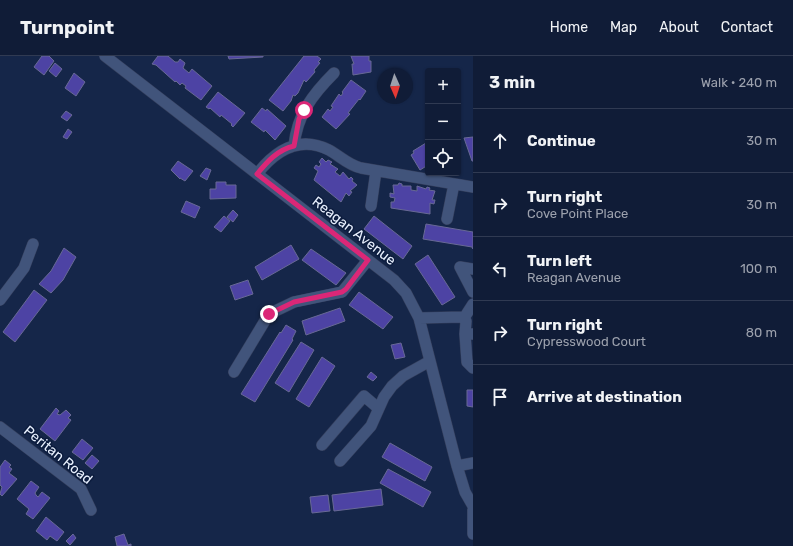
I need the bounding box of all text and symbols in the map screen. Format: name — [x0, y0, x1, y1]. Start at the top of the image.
text: Turnpoint — [20, 16, 114, 39]
text: Home — [550, 19, 588, 36]
text: Map — [610, 19, 637, 36]
text: About — [659, 19, 699, 36]
text: Contact — [721, 19, 773, 36]
north arrow — [377, 68, 413, 104]
map controls — [425, 68, 461, 176]
button: + — [425, 68, 461, 104]
text: 3 min — [489, 72, 535, 92]
text: Walk · 240 m — [701, 75, 777, 90]
route start — [295, 101, 313, 119]
button: − — [425, 104, 461, 140]
icon: ahead — [489, 130, 511, 152]
text: Continue — [527, 132, 596, 150]
text: 30 m — [746, 133, 777, 148]
button: locate — [425, 140, 461, 176]
text: Turn right — [527, 188, 602, 206]
street label: Reagan Avenue — [309, 193, 399, 269]
icon: right — [489, 194, 511, 216]
text: 30 m — [746, 197, 777, 212]
text: Cove Point Place — [527, 206, 628, 221]
text: Turn left — [527, 252, 592, 270]
icon: left — [489, 258, 511, 280]
text: 100 m — [740, 261, 777, 276]
text: Reagan Avenue — [527, 270, 621, 285]
route end — [260, 305, 278, 323]
text: Turn right — [527, 316, 602, 334]
icon: right — [489, 322, 511, 344]
text: 80 m — [746, 325, 777, 340]
text: Cypresswood Court — [527, 334, 646, 349]
icon: arrive — [489, 386, 511, 408]
text: Arrive at destination — [527, 388, 682, 406]
street label: Peritan Road — [20, 422, 96, 488]

